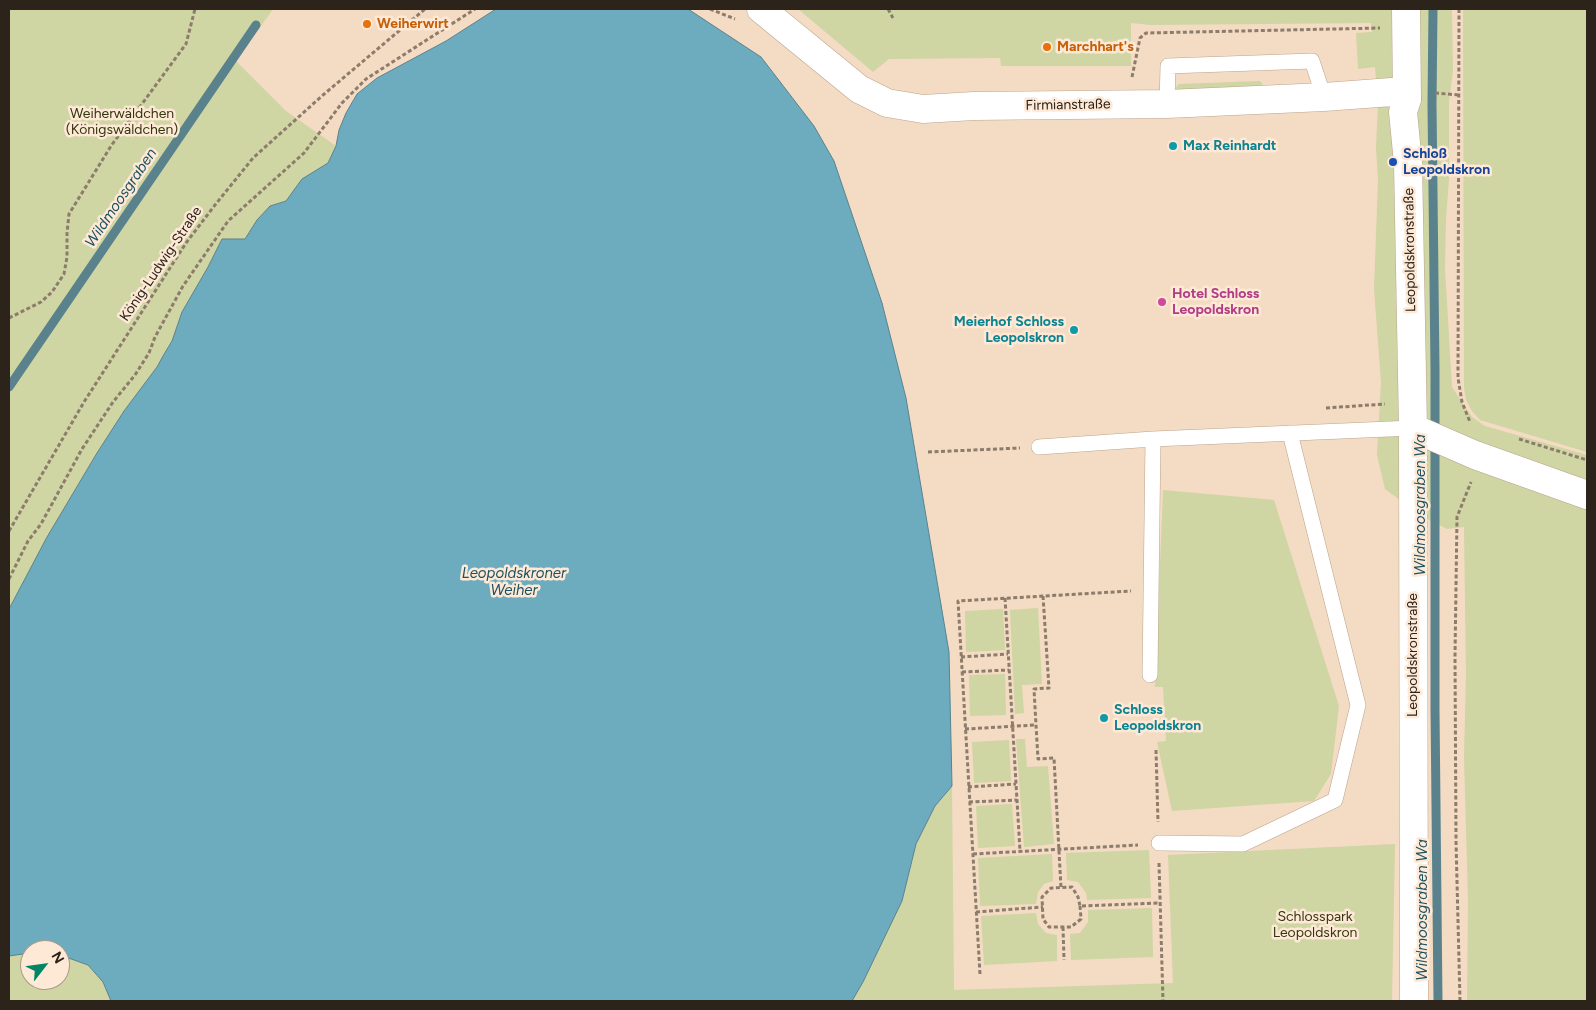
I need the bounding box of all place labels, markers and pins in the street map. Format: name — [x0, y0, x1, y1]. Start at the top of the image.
place label: Weiherwirt — [377, 16, 449, 32]
marker: Weiherwirt — [361, 18, 373, 30]
place label: Marchhart's — [1057, 39, 1134, 55]
marker: Marchhart's — [1041, 41, 1053, 53]
place label: Max Reinhardt — [1183, 138, 1276, 154]
marker: Max Reinhardt — [1167, 140, 1179, 152]
place label: Schloß Leopoldskron — [1403, 146, 1490, 178]
marker: Schloß Leopoldskron — [1387, 156, 1399, 168]
place label: Hotel Schloss Leopoldskron — [1172, 286, 1259, 318]
marker: Hotel Schloss Leopoldskron — [1156, 296, 1168, 308]
place label: Meierhof Schloss Leopolskron — [954, 314, 1064, 347]
marker: Meierhof Schloss Leopolskron — [1068, 324, 1080, 336]
place label: Schloss Leopoldskron — [1114, 702, 1201, 734]
marker: Schloss Leopoldskron — [1098, 712, 1110, 724]

